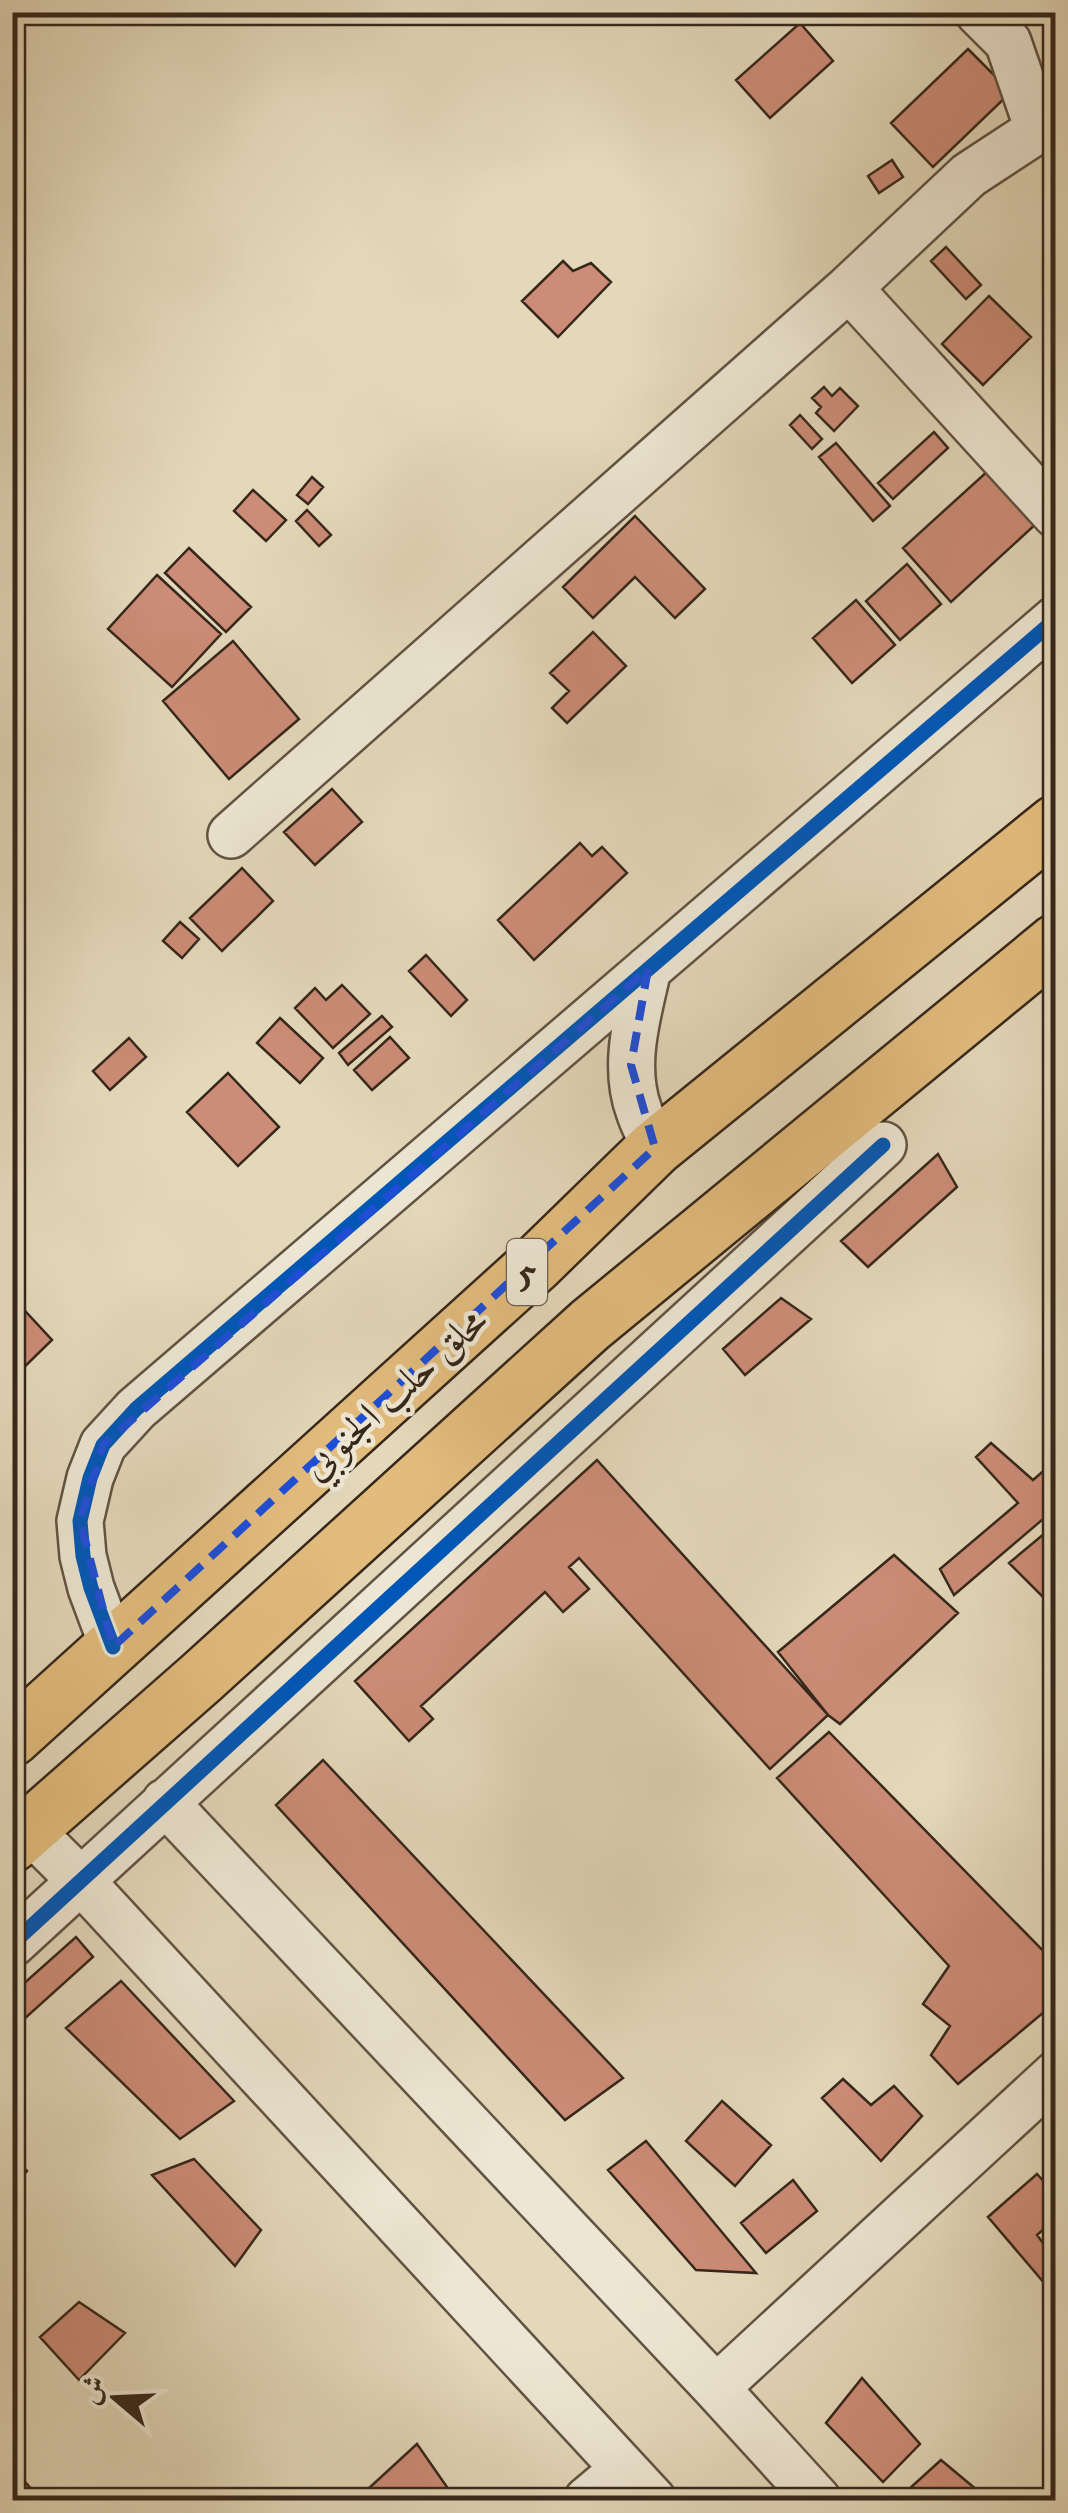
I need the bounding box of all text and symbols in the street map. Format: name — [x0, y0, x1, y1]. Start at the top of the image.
road number: 5 — [507, 1239, 547, 1305]
street label: محلق حلب الجنوبي — [290, 1296, 503, 1496]
north arrow — [65, 2348, 165, 2448]
text: ش — [71, 2371, 113, 2409]

